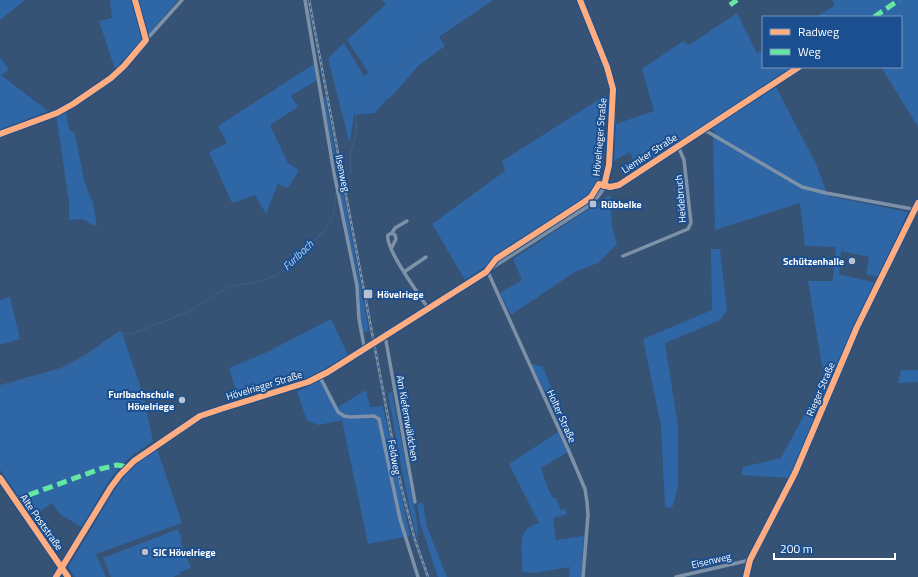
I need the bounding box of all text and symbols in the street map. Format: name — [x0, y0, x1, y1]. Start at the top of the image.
legend — [762, 16, 902, 68]
text: Radweg — [798, 22, 839, 41]
text: Weg — [798, 42, 821, 61]
street label: Hövelrieger Straße — [589, 97, 610, 177]
street label: Liemker Straße — [618, 130, 680, 177]
street label: Ilsenweg — [331, 153, 354, 193]
street label: Heidebruch — [671, 174, 690, 224]
place label: Rübbelke — [601, 197, 642, 212]
marker: Rübbelke — [588, 199, 598, 209]
water label: Furlbach — [279, 236, 317, 274]
place label: Schützenhalle — [783, 254, 844, 269]
marker: Schützenhalle — [847, 256, 857, 266]
place label: Hövelriege — [377, 287, 424, 302]
marker: Hövelriege — [362, 288, 374, 300]
street label: Rieger Straße — [802, 360, 839, 419]
street label: Hövelrieger Straße — [224, 367, 304, 404]
street label: Am Kiefernwäldchen — [393, 374, 422, 462]
place label: Furlbachschule Hövelriege — [108, 387, 174, 414]
street label: Holter Straße — [543, 387, 580, 445]
marker: Furlbachschule Hövelriege — [177, 395, 187, 405]
street label: Feldweg — [384, 438, 405, 476]
street label: Alte Poststraße — [17, 491, 67, 554]
scale bar — [774, 535, 895, 561]
text: 200 m — [780, 539, 813, 558]
place label: SJC Hövelriege — [153, 545, 216, 560]
marker: SJC Hövelriege — [140, 547, 150, 557]
street label: Eisenweg — [690, 549, 733, 572]

